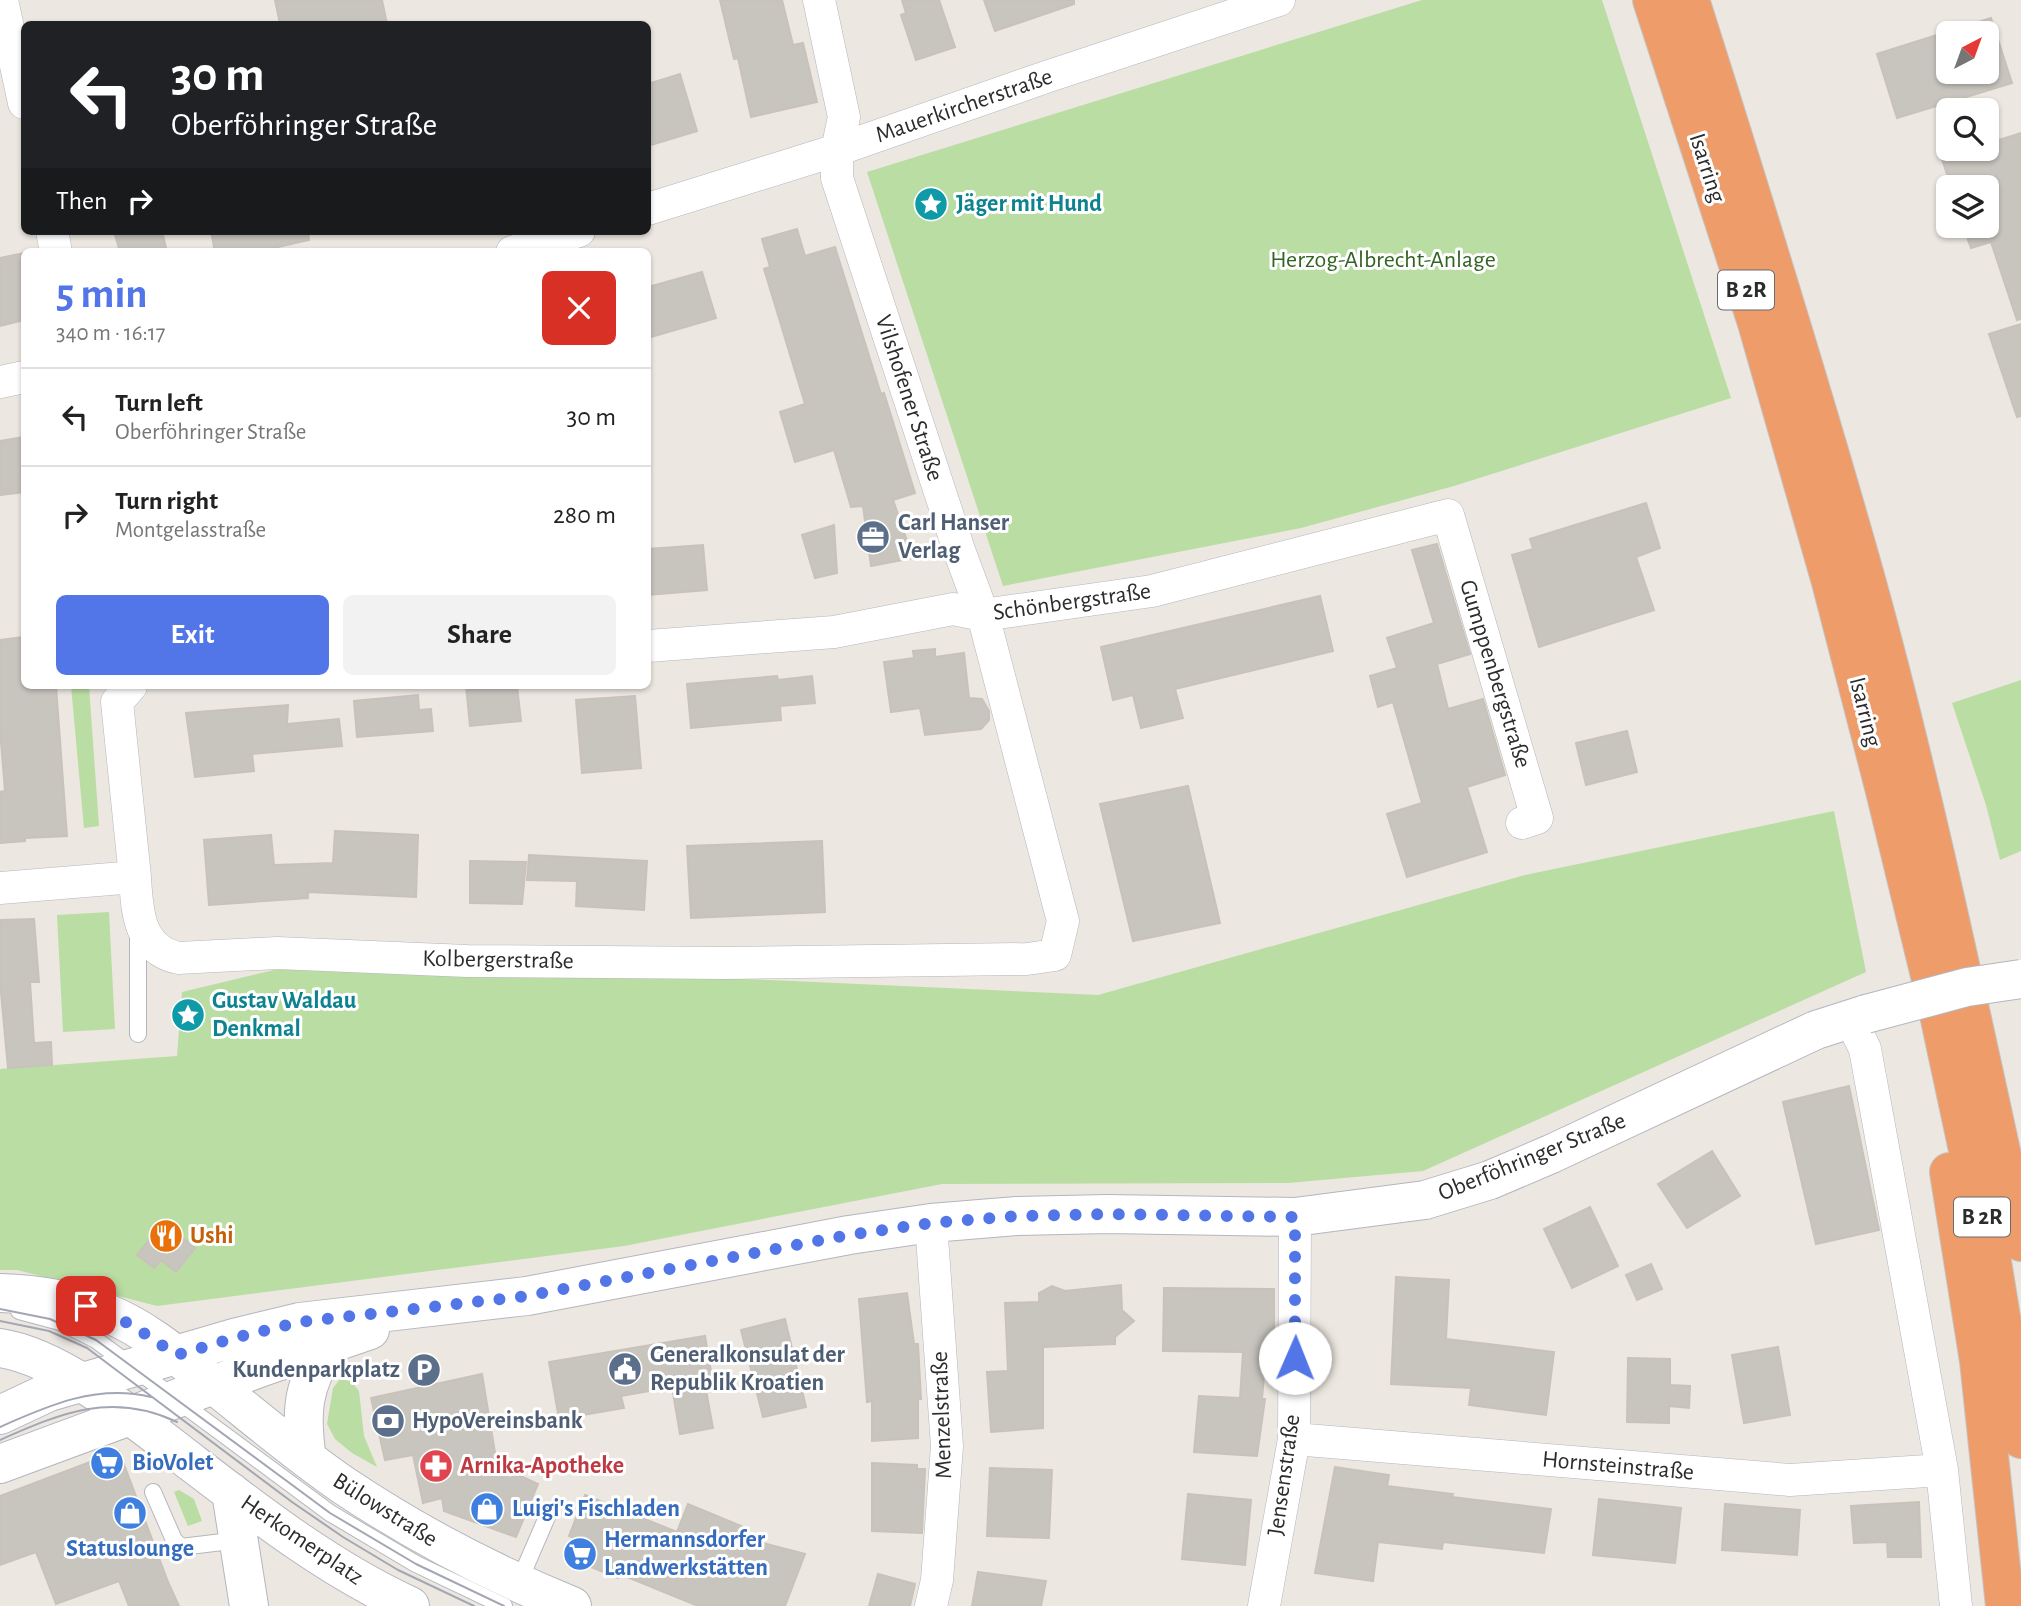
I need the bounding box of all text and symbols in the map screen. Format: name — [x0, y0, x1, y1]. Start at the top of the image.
north arrow — [1936, 21, 1998, 84]
map controls — [1936, 21, 1999, 238]
icon: left — [56, 49, 147, 140]
text: 30 m — [171, 51, 265, 100]
street label: Mauerkircherstraße — [872, 64, 1056, 148]
button: search — [1936, 98, 1999, 161]
text: Oberföhringer Straße — [171, 109, 437, 141]
street label: Isarring — [1685, 130, 1729, 206]
button: layers — [1936, 175, 1999, 238]
icon: right — [121, 182, 159, 220]
place icon: Jäger mit Hund — [912, 185, 950, 223]
text: Then — [56, 188, 107, 214]
place label: Jäger mit Hund — [956, 192, 1102, 216]
park label: Herzog-Albrecht-Anlage — [1270, 248, 1496, 272]
road number: B 2R — [1718, 270, 1774, 310]
button: close — [542, 271, 616, 345]
text: 5 min — [56, 273, 148, 315]
street label: Vilshofener Straße — [871, 312, 947, 484]
text: 340 m · 16:17 — [56, 322, 165, 345]
text: Turn left — [115, 390, 203, 416]
icon: left — [56, 398, 94, 436]
text: 30 m — [566, 404, 616, 430]
text: Oberföhringer Straße — [115, 421, 306, 444]
text: Turn right — [115, 488, 218, 514]
icon: right — [56, 496, 94, 534]
text: 280 m — [553, 502, 616, 528]
place label: Carl Hanser Verlag — [898, 511, 1010, 563]
office icon: Carl Hanser Verlag — [854, 518, 892, 556]
text: Montgelasstraße — [115, 519, 266, 542]
street label: Gumppenbergstraße — [1455, 577, 1535, 771]
street label: Schönbergstraße — [992, 579, 1152, 625]
button: Exit — [56, 595, 329, 675]
button: Share — [343, 595, 616, 675]
street label: Isarring — [1845, 675, 1885, 750]
street label: Kolbergerstraße — [422, 947, 574, 973]
place label: Gustav Waldau Denkmal — [212, 989, 357, 1041]
place icon: Gustav Waldau Denkmal — [169, 996, 207, 1034]
street label: Oberföhringer Straße — [1435, 1108, 1629, 1206]
road number: B 2R — [1954, 1198, 2010, 1236]
restaurant icon: Ushi — [147, 1217, 185, 1255]
place label: Ushi — [190, 1224, 234, 1248]
pin — [56, 1276, 116, 1336]
icon: arrive — [67, 1287, 105, 1325]
position arrow — [1258, 1321, 1332, 1395]
place label: Generalkonsulat der Republik Kroatien — [650, 1343, 845, 1395]
public building icon: Generalkonsulat der Republik Kroatien — [606, 1350, 644, 1388]
parking icon: Kundenparkplatz — [405, 1351, 443, 1389]
street label: Menzelstraße — [928, 1351, 956, 1479]
place label: Kundenparkplatz — [232, 1358, 400, 1382]
bank icon: HypoVereinsbank — [369, 1402, 407, 1440]
place label: HypoVereinsbank — [412, 1409, 583, 1433]
street label: Jensenstraße — [1264, 1413, 1304, 1537]
supermarket icon: BioVolet — [88, 1444, 126, 1482]
pharmacy icon: Arnika-Apotheke — [417, 1447, 455, 1485]
street label: Hornsteinstraße — [1541, 1447, 1695, 1485]
place label: BioVolet — [132, 1451, 213, 1475]
place label: Arnika-Apotheke — [460, 1454, 624, 1478]
street label: Bülowstraße — [329, 1469, 441, 1551]
street label: Herkomerplatz — [237, 1490, 368, 1590]
shop icon: Luigi's Fischladen — [468, 1490, 506, 1528]
shop icon: Statuslounge — [111, 1494, 149, 1532]
place label: Luigi's Fischladen — [512, 1497, 680, 1521]
place label: Hermannsdorfer Landwerkstätten — [604, 1528, 768, 1580]
supermarket icon: Hermannsdorfer Landwerkstätten — [561, 1535, 599, 1573]
place label: Statuslounge — [66, 1537, 194, 1561]

